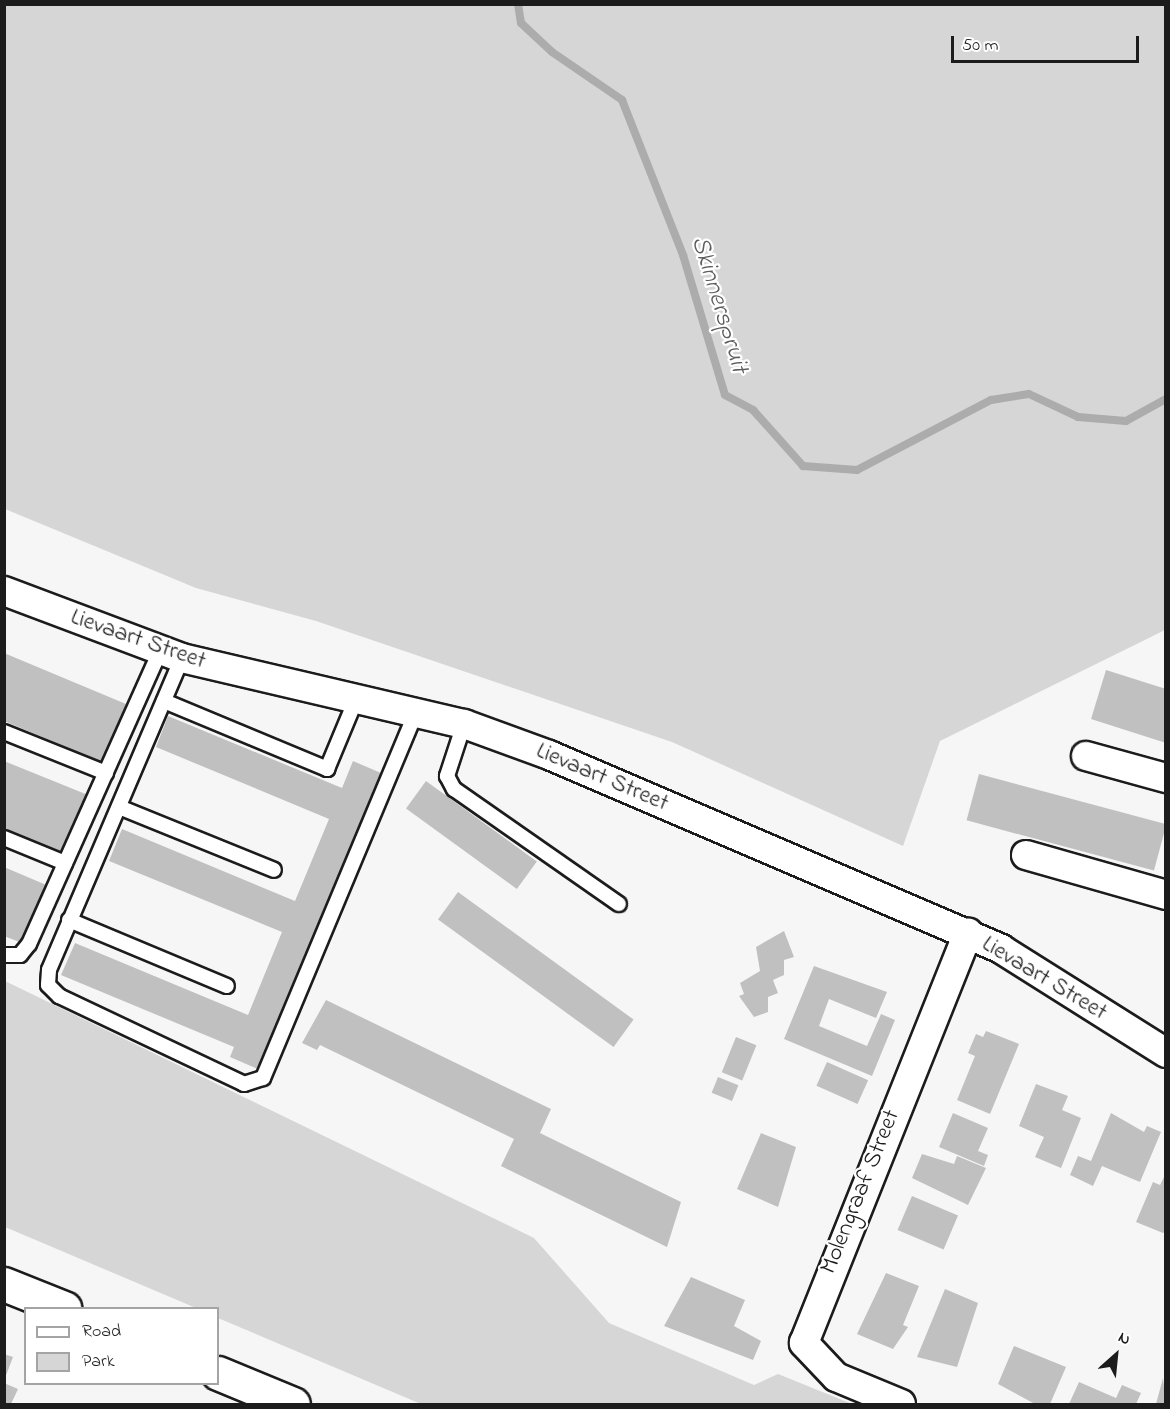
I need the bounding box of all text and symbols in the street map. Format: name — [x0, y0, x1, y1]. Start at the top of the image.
scale bar — [954, 24, 1142, 62]
text: 50 m — [962, 33, 999, 59]
water label: Skinnerspruit — [682, 233, 754, 377]
street label: Lievaart Street — [67, 603, 209, 677]
street label: Lievaart Street — [531, 737, 673, 819]
street label: Lievaart Street — [976, 930, 1112, 1028]
street label: Molengraaf Street — [815, 1106, 907, 1278]
legend — [24, 1307, 219, 1385]
text: Road — [82, 1319, 121, 1345]
north arrow — [1086, 1325, 1146, 1385]
text: N — [1114, 1326, 1134, 1352]
text: Park — [82, 1349, 115, 1375]

